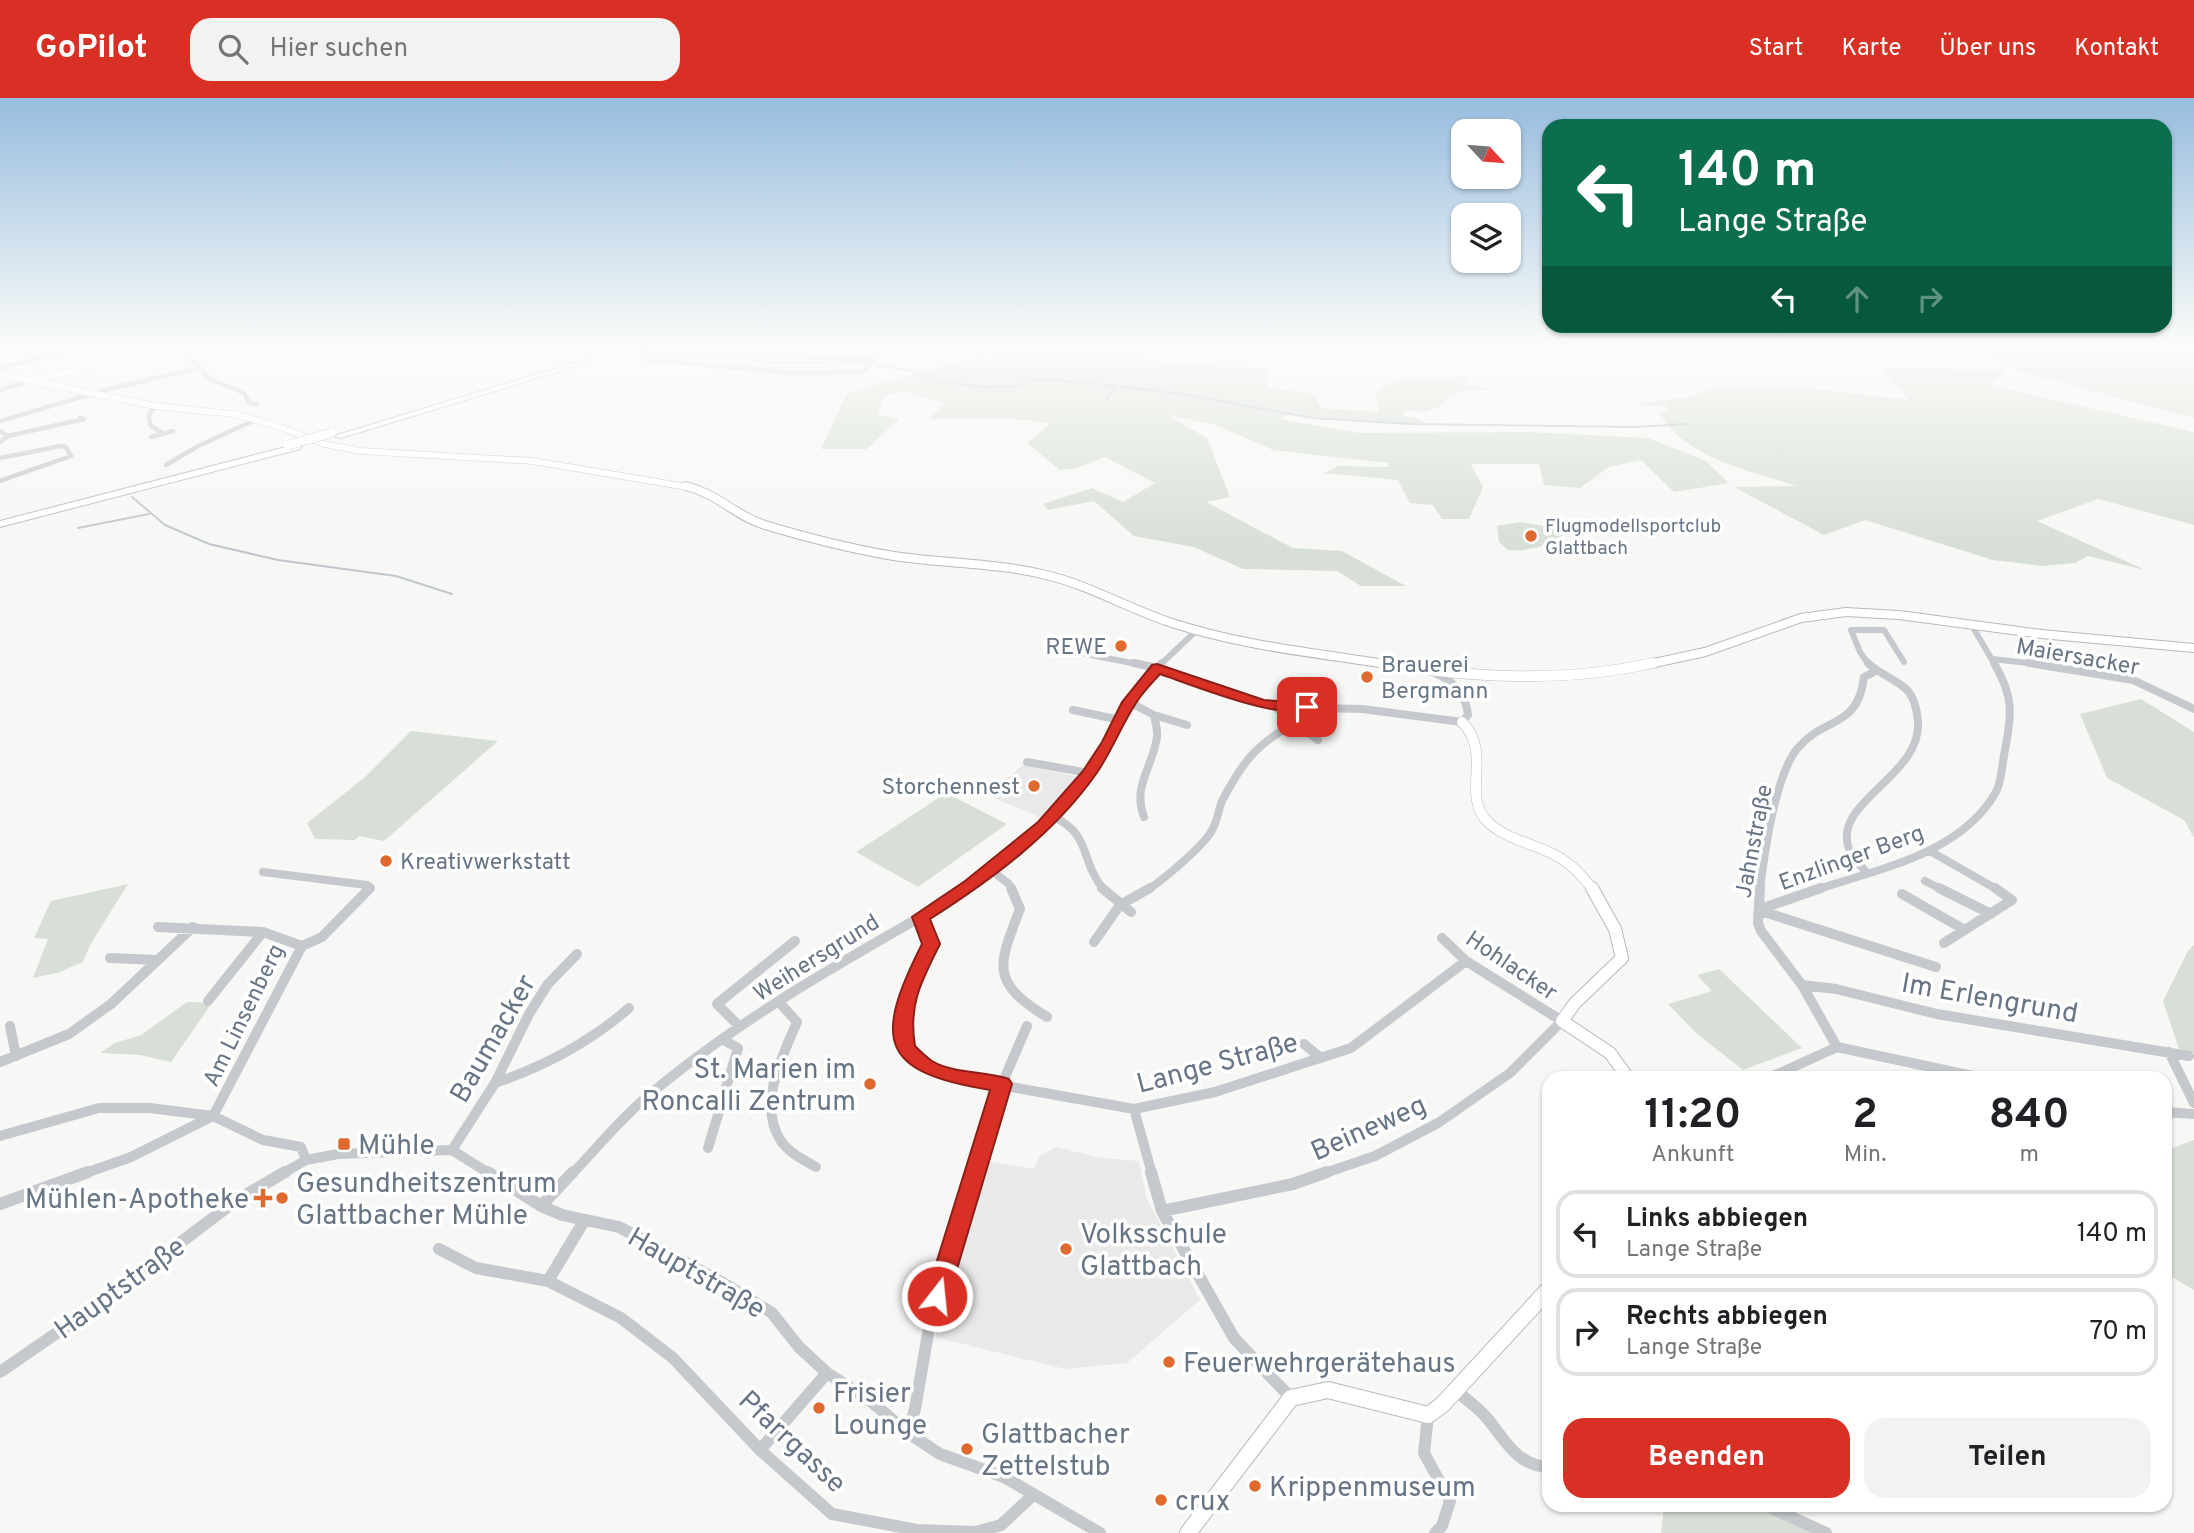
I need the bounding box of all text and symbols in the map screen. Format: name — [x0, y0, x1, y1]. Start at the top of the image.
search box — [190, 18, 680, 81]
text: GoPilot — [35, 28, 148, 70]
icon: search — [214, 30, 252, 68]
text: Hier suchen — [270, 33, 408, 66]
text: Start — [1749, 34, 1803, 64]
text: Karte — [1841, 34, 1901, 64]
text: Über uns — [1939, 34, 2036, 64]
text: Kontakt — [2074, 34, 2159, 64]
north arrow — [1451, 119, 1521, 189]
map controls — [1451, 119, 1521, 273]
text: 140 m — [1678, 142, 1817, 204]
icon: left — [1563, 147, 1654, 238]
button: layers — [1451, 203, 1521, 273]
text: Lange Straße — [1678, 203, 1867, 243]
icon: left — [1765, 280, 1803, 318]
icon: ahead — [1838, 280, 1876, 318]
icon: right — [1911, 280, 1949, 318]
place label: Flugmodellsportclub Glattbach — [1545, 515, 1721, 561]
marker: Flugmodellsportclub Glattbach — [1523, 528, 1539, 544]
street label: Maiersacker — [2014, 633, 2142, 684]
place label: REWE — [1045, 634, 1107, 663]
marker: REWE — [1113, 638, 1129, 654]
place label: Brauerei Bergmann — [1381, 652, 1489, 707]
marker: Brauerei Bergmann — [1359, 669, 1375, 685]
pin — [1277, 677, 1337, 737]
icon: arrive — [1288, 688, 1326, 726]
place label: Storchennest — [882, 774, 1020, 803]
marker: Storchennest — [1026, 778, 1042, 794]
street label: Jahnstraße — [1730, 782, 1781, 901]
street label: Enzlinger Berg — [1775, 820, 1928, 899]
place label: Kreativwerkstatt — [400, 849, 571, 878]
marker: Kreativwerkstatt — [378, 853, 394, 869]
street label: Weihersgrund — [749, 909, 886, 1009]
street label: Hohlacker — [1459, 926, 1562, 1008]
street label: Am Linsenberg — [198, 940, 292, 1092]
street label: Im Erlengrund — [1898, 967, 2081, 1033]
street label: Baumacker — [443, 969, 546, 1110]
street label: Lange Straße — [1133, 1026, 1302, 1104]
place label: St. Marien im Roncalli Zentrum — [642, 1053, 856, 1121]
marker: St. Marien im Roncalli Zentrum — [862, 1076, 878, 1092]
street label: Beineweg — [1306, 1088, 1433, 1171]
text: 11:20 — [1644, 1090, 1741, 1143]
text: 2 — [1852, 1090, 1878, 1143]
text: 840 — [1989, 1090, 2070, 1143]
place label: Mühle — [358, 1129, 434, 1165]
marker: Mühle — [336, 1136, 352, 1152]
text: Ankunft — [1651, 1141, 1734, 1170]
text: Min. — [1844, 1141, 1886, 1170]
text: m — [2019, 1141, 2039, 1170]
place label: Gesundheitszentrum Glattbacher Mühle — [296, 1167, 557, 1235]
place label: Mühlen-Apotheke — [25, 1183, 249, 1219]
marker: Mühlen-Apotheke — [255, 1190, 271, 1206]
marker: Gesundheitszentrum Glattbacher Mühle — [274, 1190, 290, 1206]
text: Links abbiegen — [1626, 1203, 1808, 1236]
icon: left — [1567, 1215, 1605, 1253]
place label: Volksschule Glattbach — [1080, 1218, 1227, 1286]
text: 140 m — [2077, 1218, 2147, 1251]
street label: Hauptstraße — [620, 1221, 771, 1328]
street label: Hauptstraße — [48, 1230, 193, 1349]
text: Lange Straße — [1626, 1236, 1762, 1265]
marker: Volksschule Glattbach — [1058, 1241, 1074, 1257]
position arrow — [900, 1259, 974, 1333]
text: Rechts abbiegen — [1626, 1301, 1828, 1334]
icon: right — [1567, 1313, 1605, 1351]
text: 70 m — [2089, 1316, 2147, 1349]
text: Lange Straße — [1626, 1334, 1762, 1363]
place label: Feuerwehrgerätehaus — [1183, 1347, 1456, 1383]
marker: Feuerwehrgerätehaus — [1161, 1354, 1177, 1370]
place label: Frisier Lounge — [833, 1377, 927, 1445]
street label: Pfarrgasse — [729, 1384, 853, 1502]
marker: Frisier Lounge — [811, 1400, 827, 1416]
place label: Glattbacher Zettelstub — [981, 1418, 1130, 1486]
button: Beenden — [1563, 1418, 1850, 1498]
button: Teilen — [1864, 1418, 2151, 1498]
marker: Glattbacher Zettelstub — [959, 1441, 975, 1457]
place label: Krippenmuseum — [1269, 1471, 1476, 1507]
marker: Krippenmuseum — [1247, 1478, 1263, 1494]
place label: crux — [1175, 1485, 1230, 1521]
marker: crux — [1153, 1492, 1169, 1508]

